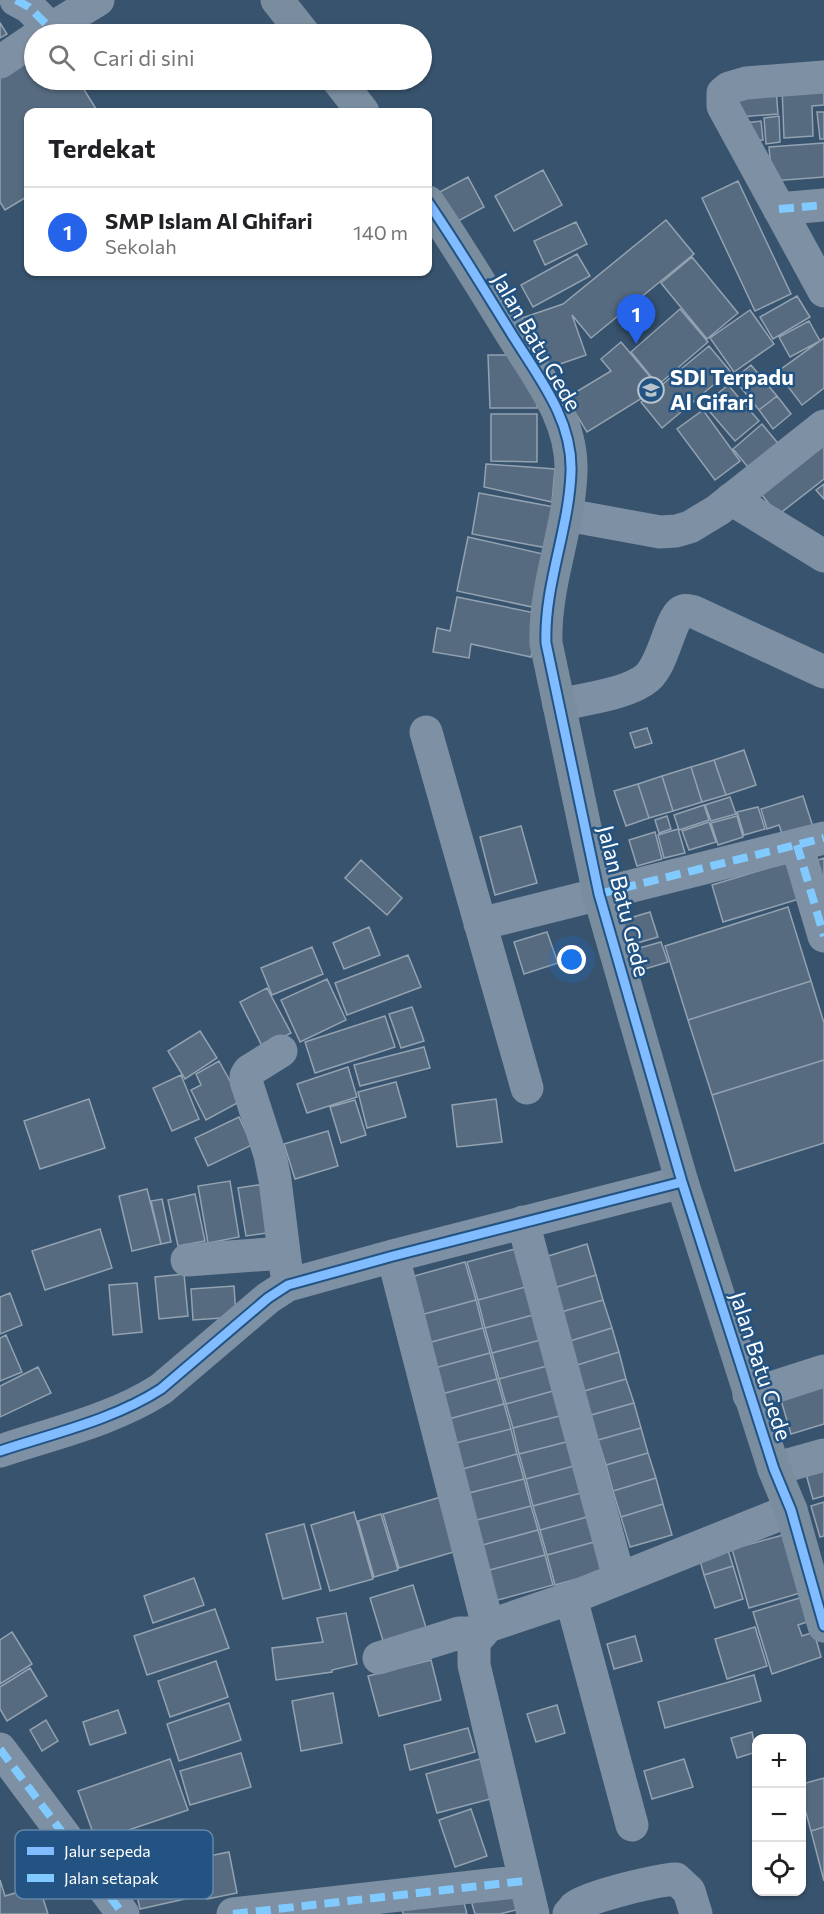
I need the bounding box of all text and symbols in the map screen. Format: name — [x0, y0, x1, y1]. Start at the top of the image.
search box — [24, 24, 432, 90]
icon: search — [45, 41, 78, 74]
text: Cari di sini — [93, 44, 195, 71]
text: Terdekat — [48, 132, 155, 163]
text: SMP Islam Al Ghifari — [105, 207, 313, 234]
text: 1 — [63, 220, 72, 244]
text: 140 m — [353, 220, 408, 244]
text: Sekolah — [105, 234, 177, 258]
street label: Jalan Batu Gede — [487, 268, 588, 416]
pin: 1 — [616, 294, 656, 344]
place label: SDI Terpadu Al Gifari — [670, 363, 794, 415]
school or university icon: SDI Terpadu Al Gifari — [636, 375, 666, 405]
street label: Jalan Batu Gede — [593, 822, 656, 979]
your location — [557, 945, 586, 974]
street label: Jalan Batu Gede — [725, 1288, 798, 1444]
map controls — [752, 1734, 806, 1896]
button: + — [752, 1734, 806, 1788]
button: − — [752, 1788, 806, 1842]
legend — [15, 1830, 213, 1899]
text: Jalur sepeda — [64, 1841, 151, 1860]
button: locate — [752, 1842, 806, 1896]
text: Jalan setapak — [64, 1868, 159, 1887]

